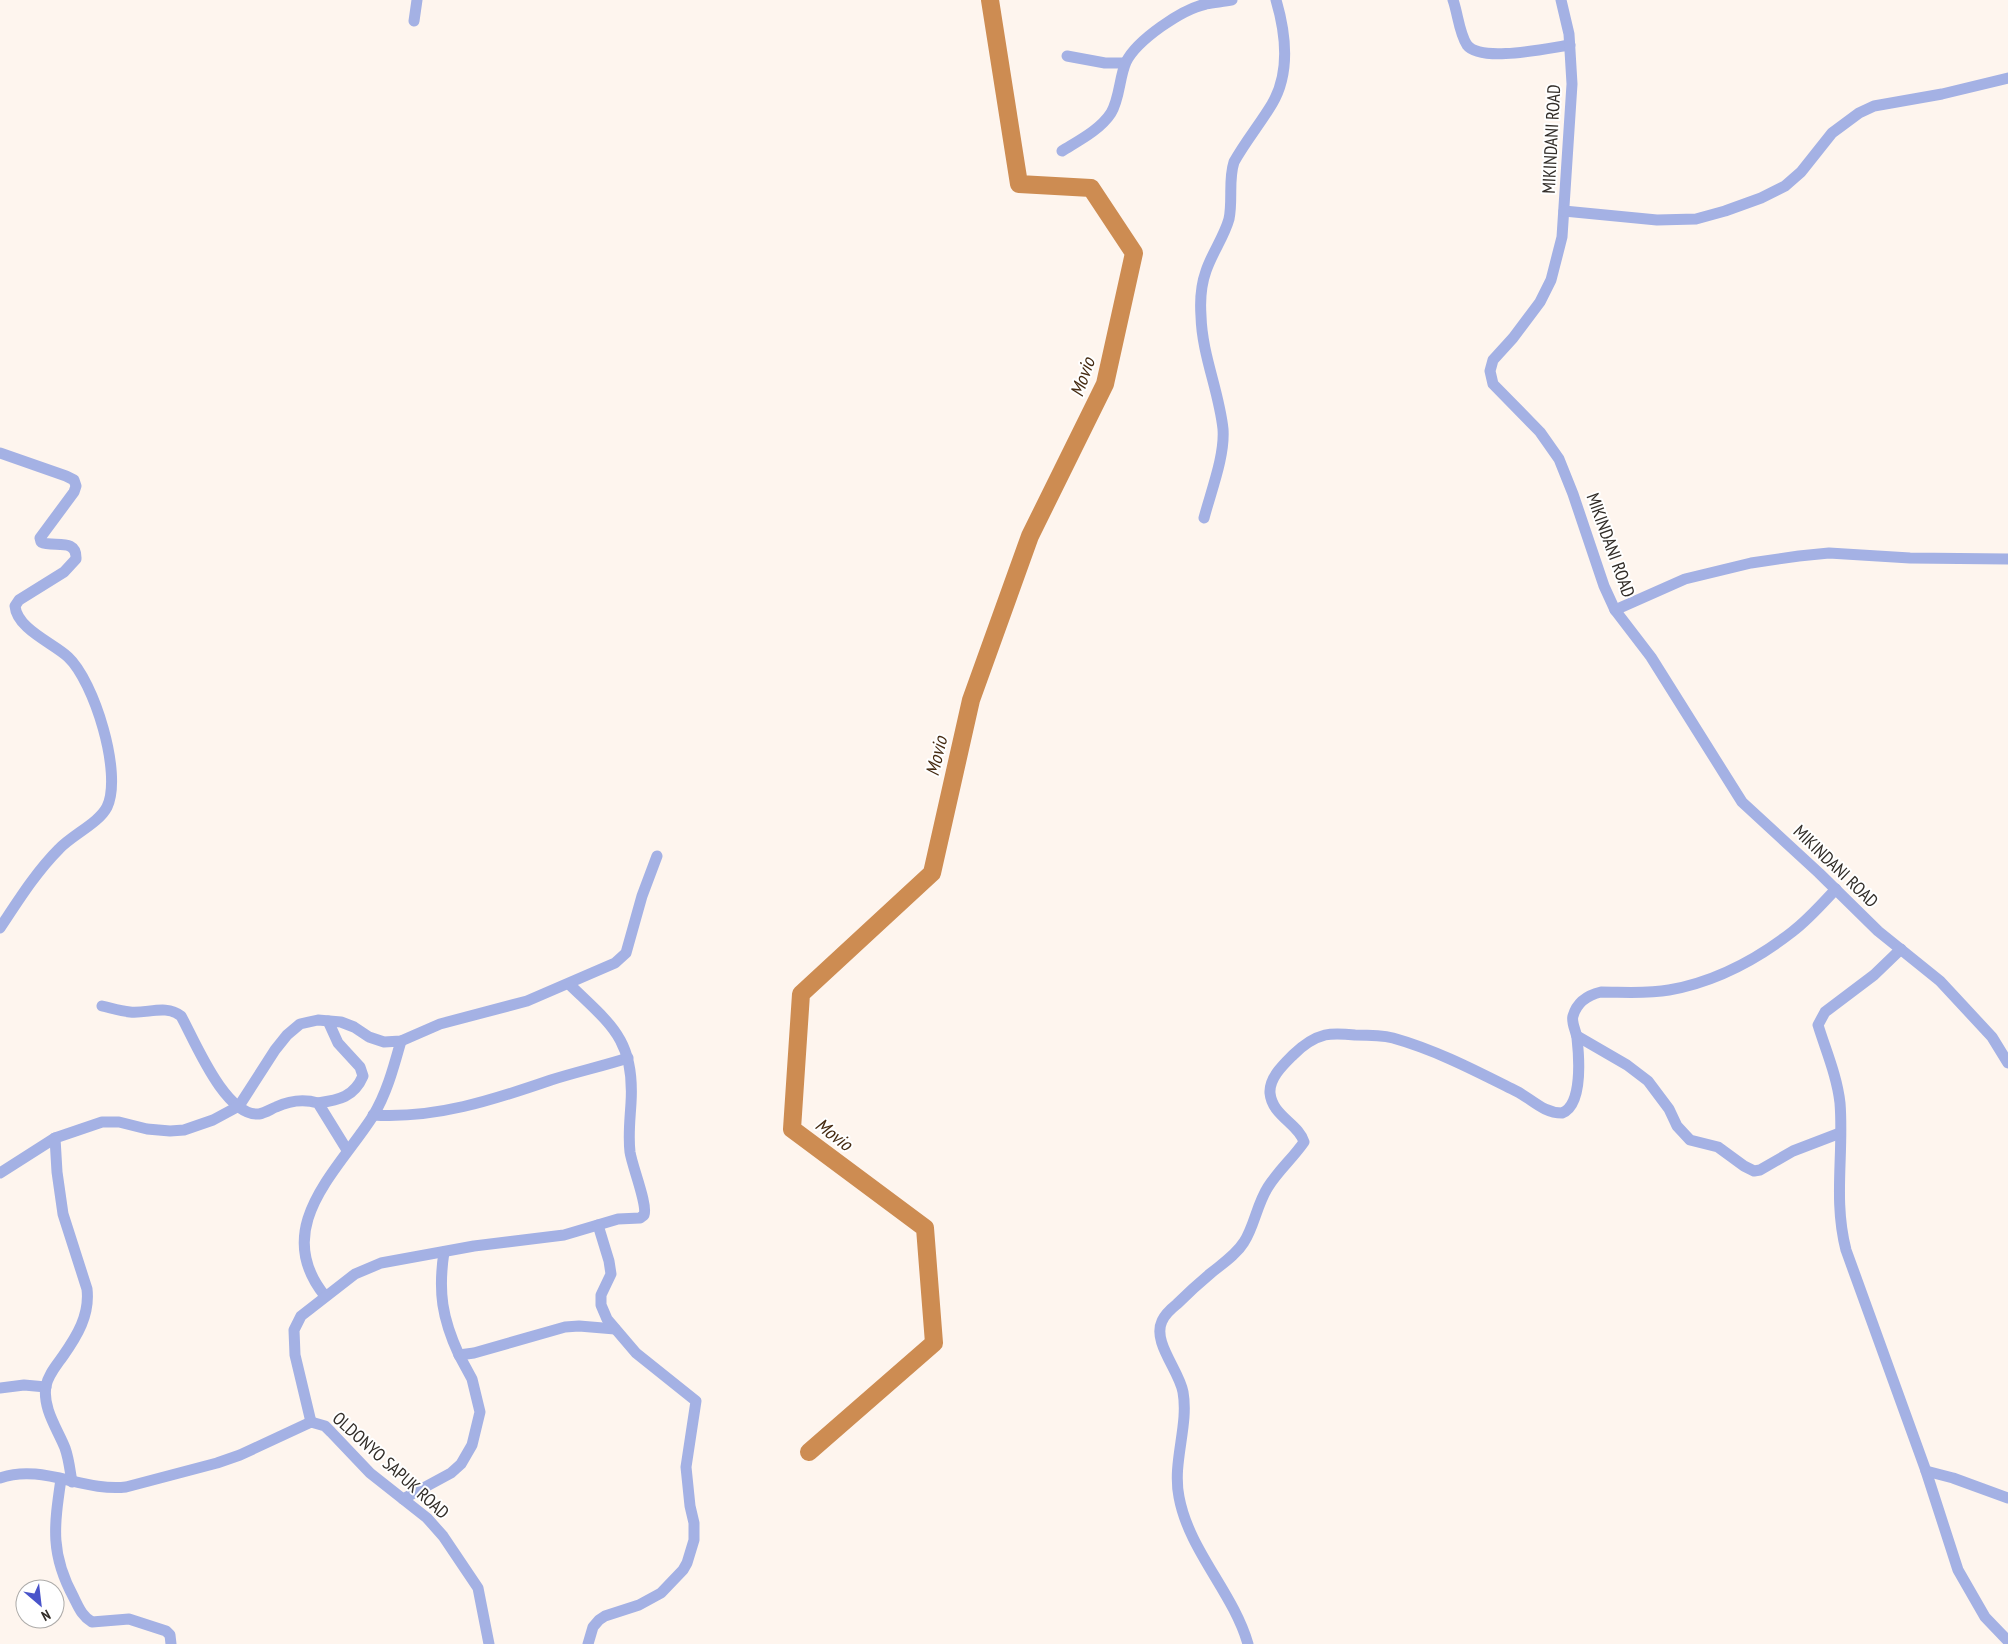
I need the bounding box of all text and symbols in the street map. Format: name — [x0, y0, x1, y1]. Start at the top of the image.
street label: MIKINDANI ROAD — [1537, 84, 1565, 194]
water label: Movio — [1064, 353, 1100, 400]
street label: MIKINDANI ROAD — [1582, 490, 1640, 600]
water label: Movio — [920, 732, 953, 778]
street label: MIKINDANI ROAD — [1789, 820, 1883, 912]
water label: Movio — [811, 1112, 859, 1157]
street label: OLDONYO SAPUK ROAD — [328, 1407, 454, 1523]
north arrow — [15, 1579, 65, 1629]
text: N — [39, 1606, 54, 1625]

